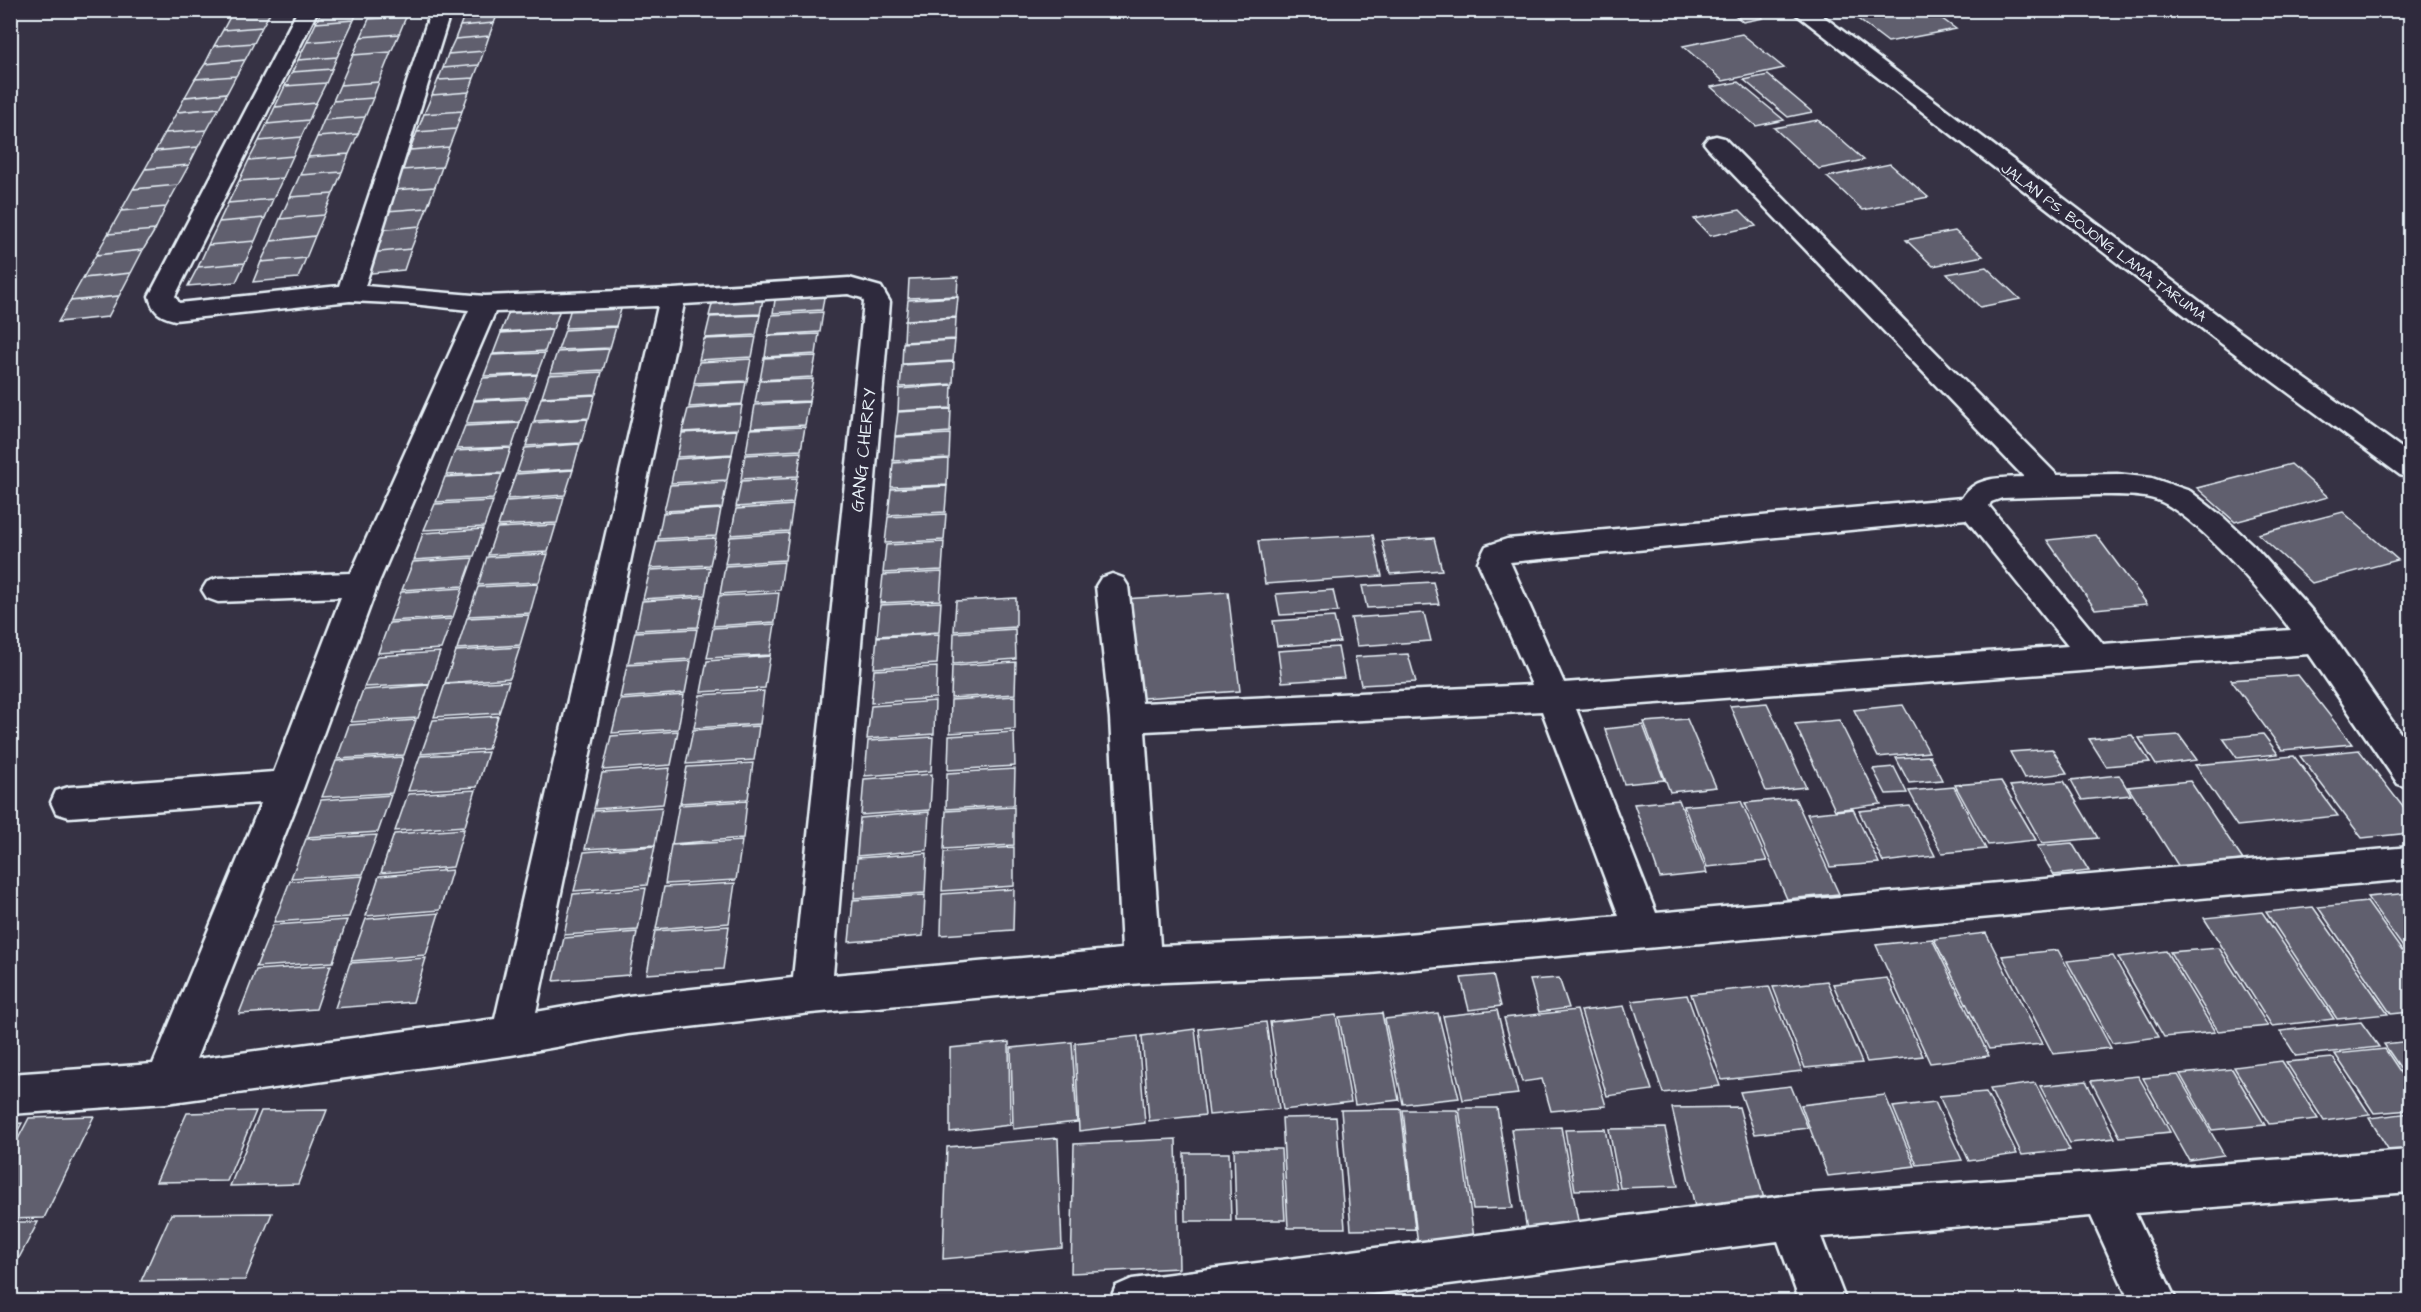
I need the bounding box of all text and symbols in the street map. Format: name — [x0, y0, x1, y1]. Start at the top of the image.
street label: JALAN PS. BOJONG LAMA TARUMA — [1996, 158, 2211, 327]
street label: GANG CHERRY — [845, 386, 882, 513]

